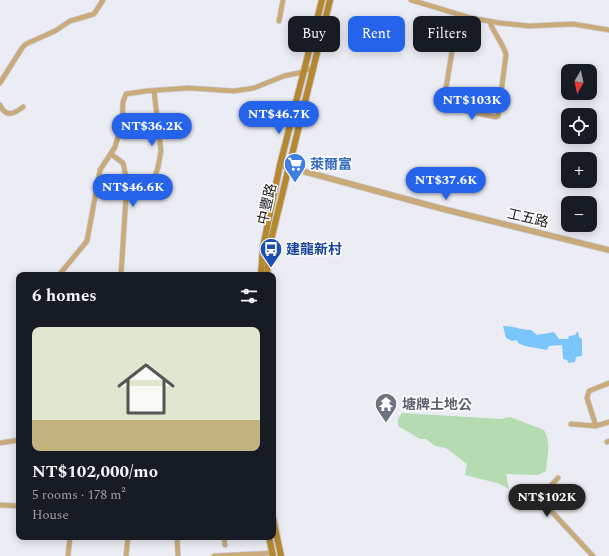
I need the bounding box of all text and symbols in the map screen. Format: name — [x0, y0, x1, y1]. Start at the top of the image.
chip: Buy — [288, 16, 340, 52]
chip: Rent — [348, 16, 405, 52]
chip: Filters — [413, 16, 481, 52]
north arrow — [561, 64, 597, 100]
map controls — [561, 64, 597, 232]
pin: NT$103K — [435, 87, 509, 121]
text: NT$103K — [443, 90, 501, 110]
pin: NT$46.7K — [238, 101, 320, 135]
text: NT$46.7K — [248, 104, 310, 124]
button: locate — [561, 108, 597, 144]
pin: NT$36.2K — [111, 113, 193, 147]
text: NT$36.2K — [121, 116, 183, 136]
supermarket icon: 萊爾富 — [282, 151, 308, 184]
button: + — [561, 152, 597, 188]
place label: 萊爾富 — [310, 154, 352, 175]
pin: NT$37.6K — [405, 167, 487, 201]
text: NT$37.6K — [415, 170, 477, 190]
pin: NT$46.6K — [92, 174, 174, 208]
text: NT$46.6K — [102, 177, 164, 197]
street label: 中豐路 — [252, 181, 282, 227]
button: − — [561, 196, 597, 232]
street label: 工五路 — [505, 203, 551, 233]
bus stop icon: 建龍新村 — [258, 236, 284, 269]
place label: 建龍新村 — [286, 239, 342, 260]
text: 6 homes — [32, 283, 97, 309]
icon: filters — [238, 285, 260, 307]
icon: home — [110, 353, 182, 425]
temple icon: 塘牌土地公 — [373, 391, 399, 424]
place label: 塘牌土地公 — [402, 394, 472, 415]
text: NT$102,000/mo — [32, 459, 158, 485]
pin: NT$102K — [510, 484, 584, 518]
text: 5 rooms · 178 m² — [32, 485, 126, 505]
text: NT$102K — [518, 487, 576, 507]
text: House — [32, 505, 69, 525]

